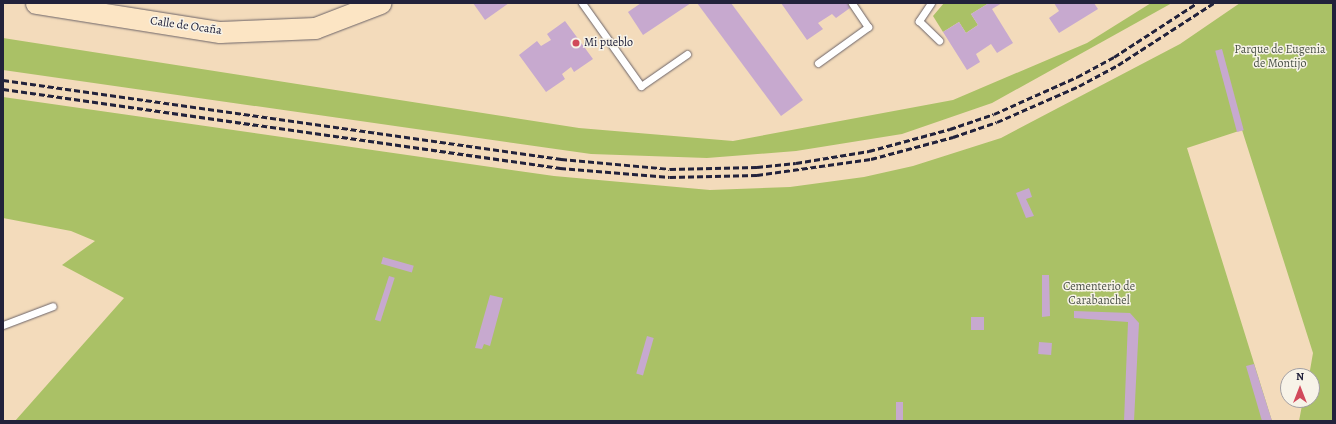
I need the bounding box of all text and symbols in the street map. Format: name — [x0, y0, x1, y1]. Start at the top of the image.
street label: Calle de Ocaña — [149, 14, 223, 38]
place label: Mi pueblo — [584, 36, 633, 50]
marker: Mi pueblo — [571, 38, 581, 48]
park label: Parque de Eugenia de Montijo — [1234, 43, 1326, 71]
park label: Cementerio de Carabanchel — [1063, 280, 1135, 308]
north arrow — [1280, 368, 1320, 408]
text: N — [1296, 369, 1304, 384]

